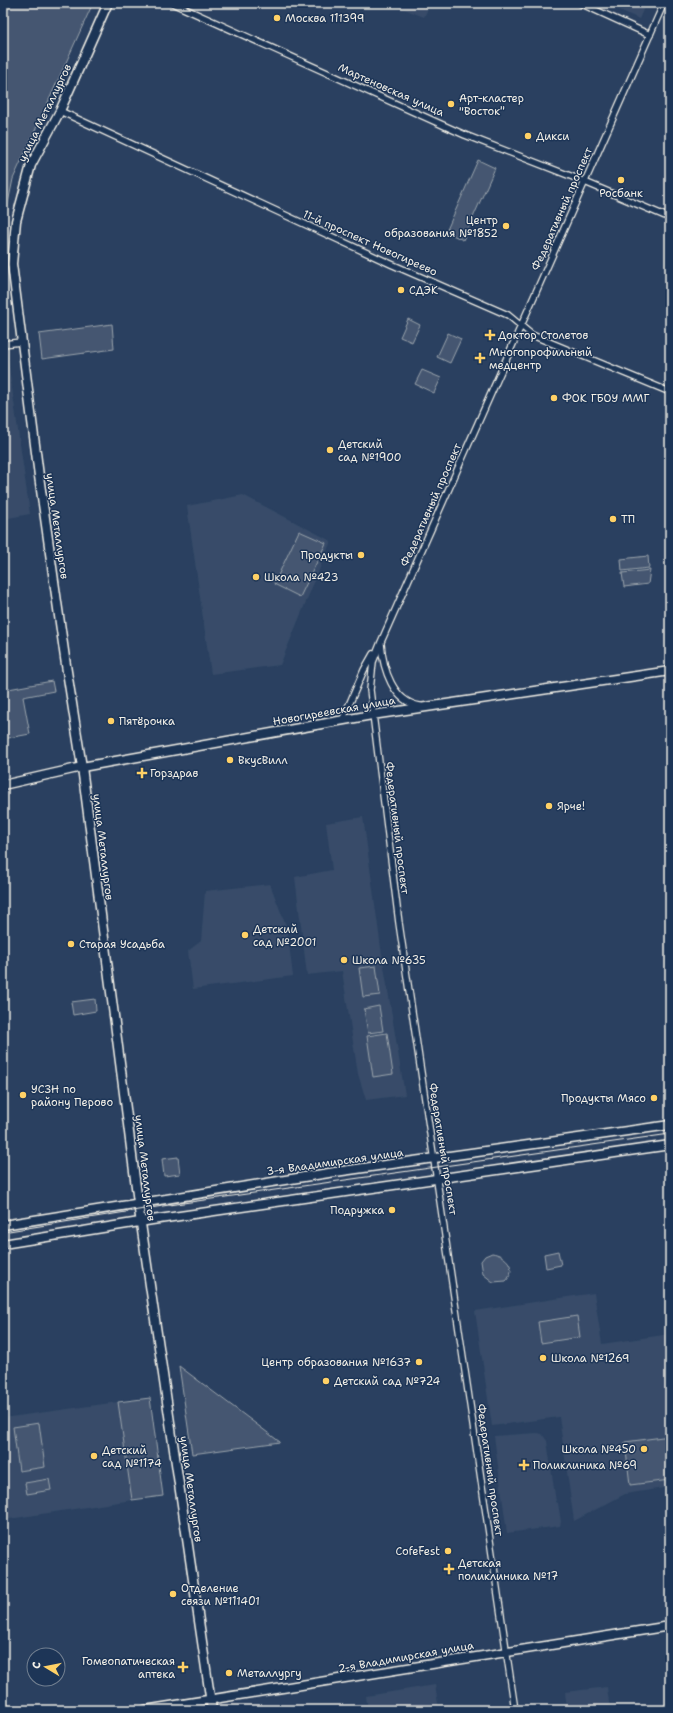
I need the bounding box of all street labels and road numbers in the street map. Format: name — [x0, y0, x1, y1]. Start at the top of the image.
street label: Мартеновская улица — [336, 60, 447, 120]
street label: улица Металлургов — [15, 61, 75, 164]
street label: Федеративный проспект — [528, 145, 596, 273]
street label: 11-й проспект Новогиреево — [300, 206, 440, 280]
street label: Федеративный проспект — [397, 441, 465, 569]
street label: улица Металлургов — [42, 472, 72, 580]
street label: Новогиреевская улица — [272, 693, 396, 729]
street label: Федеративный проспект — [381, 761, 413, 896]
street label: улица Металлургов — [89, 793, 117, 901]
street label: Федеративный проспект — [425, 1082, 461, 1216]
street label: улица Металлургов — [131, 1114, 159, 1222]
street label: 3-я Владимирская улица — [266, 1145, 405, 1179]
street label: Федеративный проспект — [473, 1403, 507, 1537]
street label: улица Металлургов — [176, 1435, 206, 1543]
street label: 2-я Владимирская улица — [337, 1638, 475, 1676]

